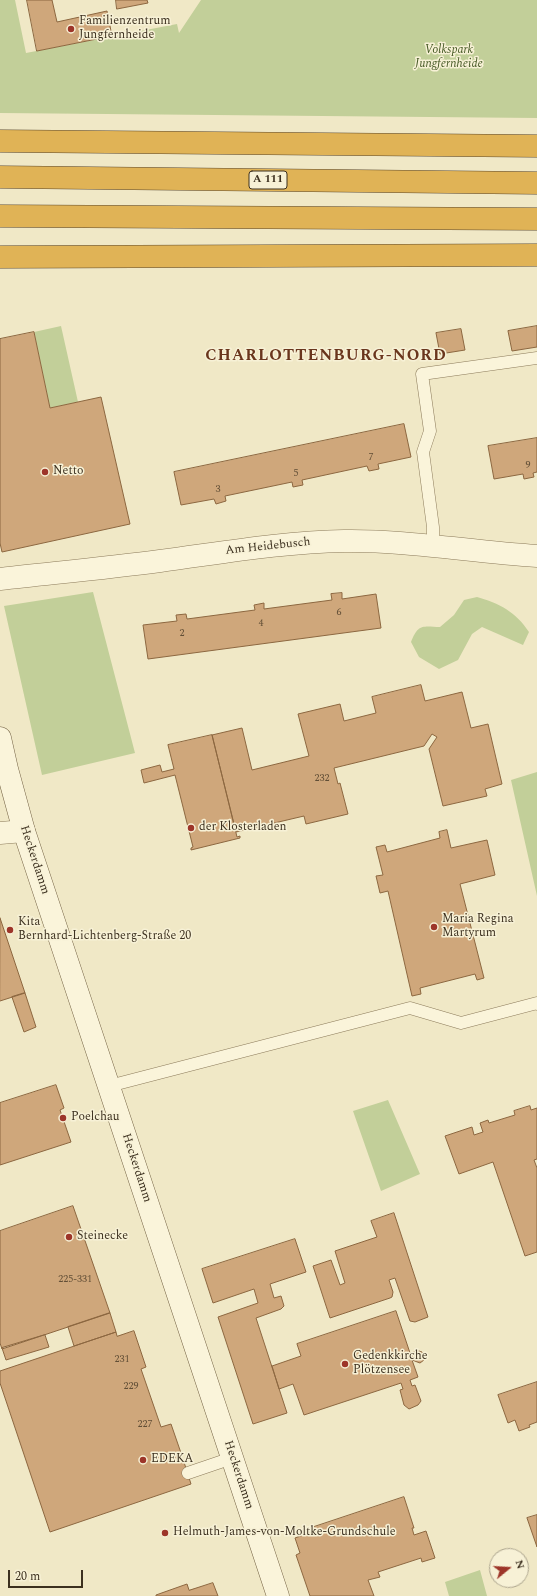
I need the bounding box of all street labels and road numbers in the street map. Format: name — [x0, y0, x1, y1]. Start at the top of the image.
road number: A 111 — [249, 171, 287, 189]
street label: Am Heidebusch — [225, 535, 311, 559]
street label: Heckerdamm — [16, 824, 52, 896]
street label: Heckerdamm — [118, 1132, 154, 1204]
street label: Heckerdamm — [220, 1439, 256, 1511]

